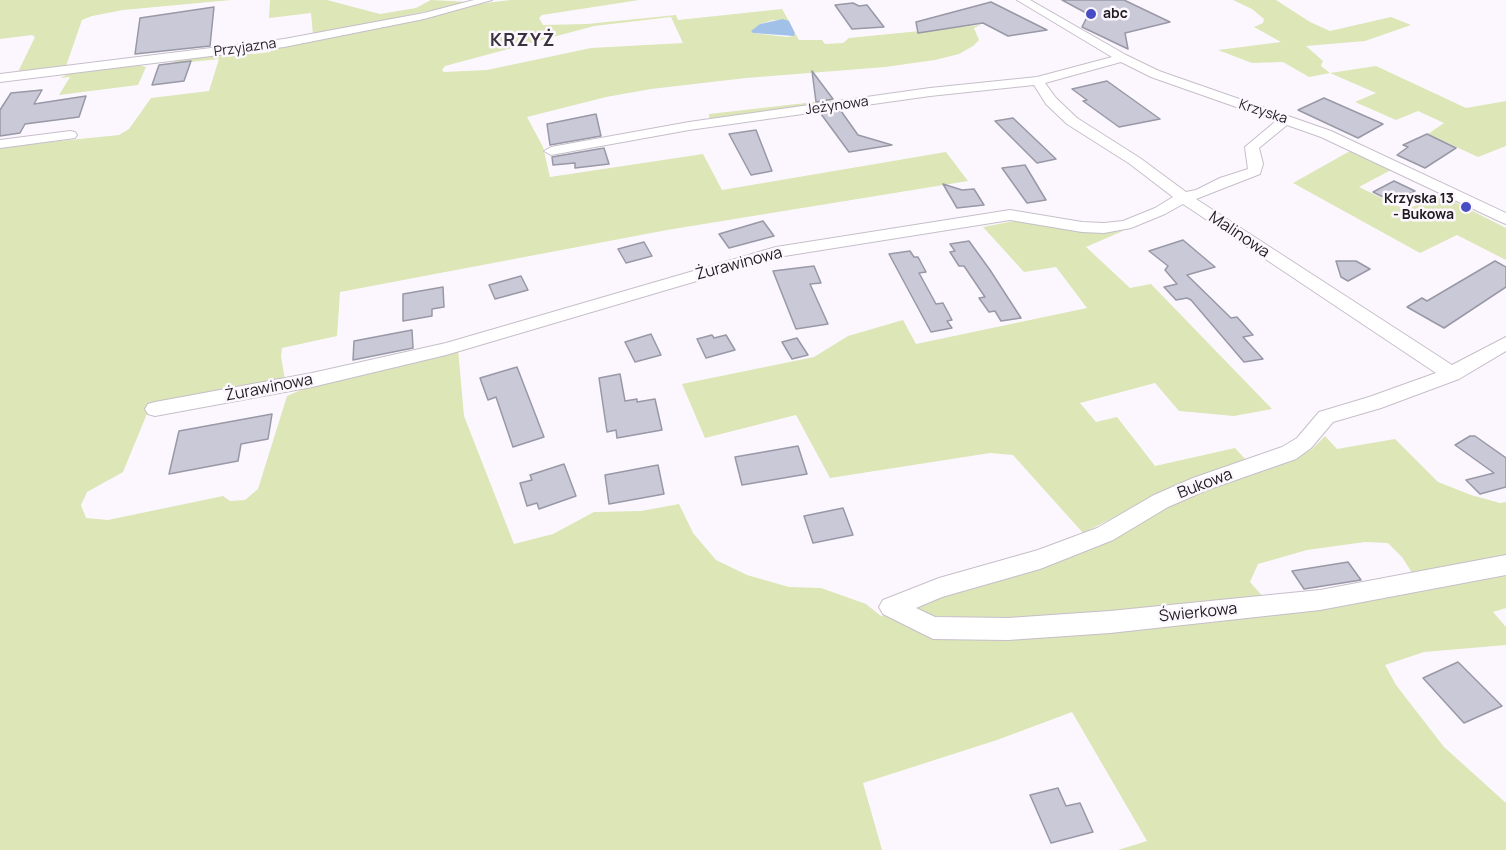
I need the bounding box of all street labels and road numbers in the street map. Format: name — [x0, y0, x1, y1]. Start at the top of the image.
street label: Przyjazna — [213, 35, 277, 61]
street label: Jeżynowa — [804, 93, 870, 119]
street label: Krzyska — [1237, 96, 1289, 128]
street label: Malinowa — [1205, 208, 1273, 262]
street label: Żurawinowa — [694, 243, 784, 285]
street label: Żurawinowa — [224, 370, 314, 406]
street label: Bukowa — [1175, 465, 1235, 503]
street label: Świerkowa — [1158, 599, 1238, 627]

